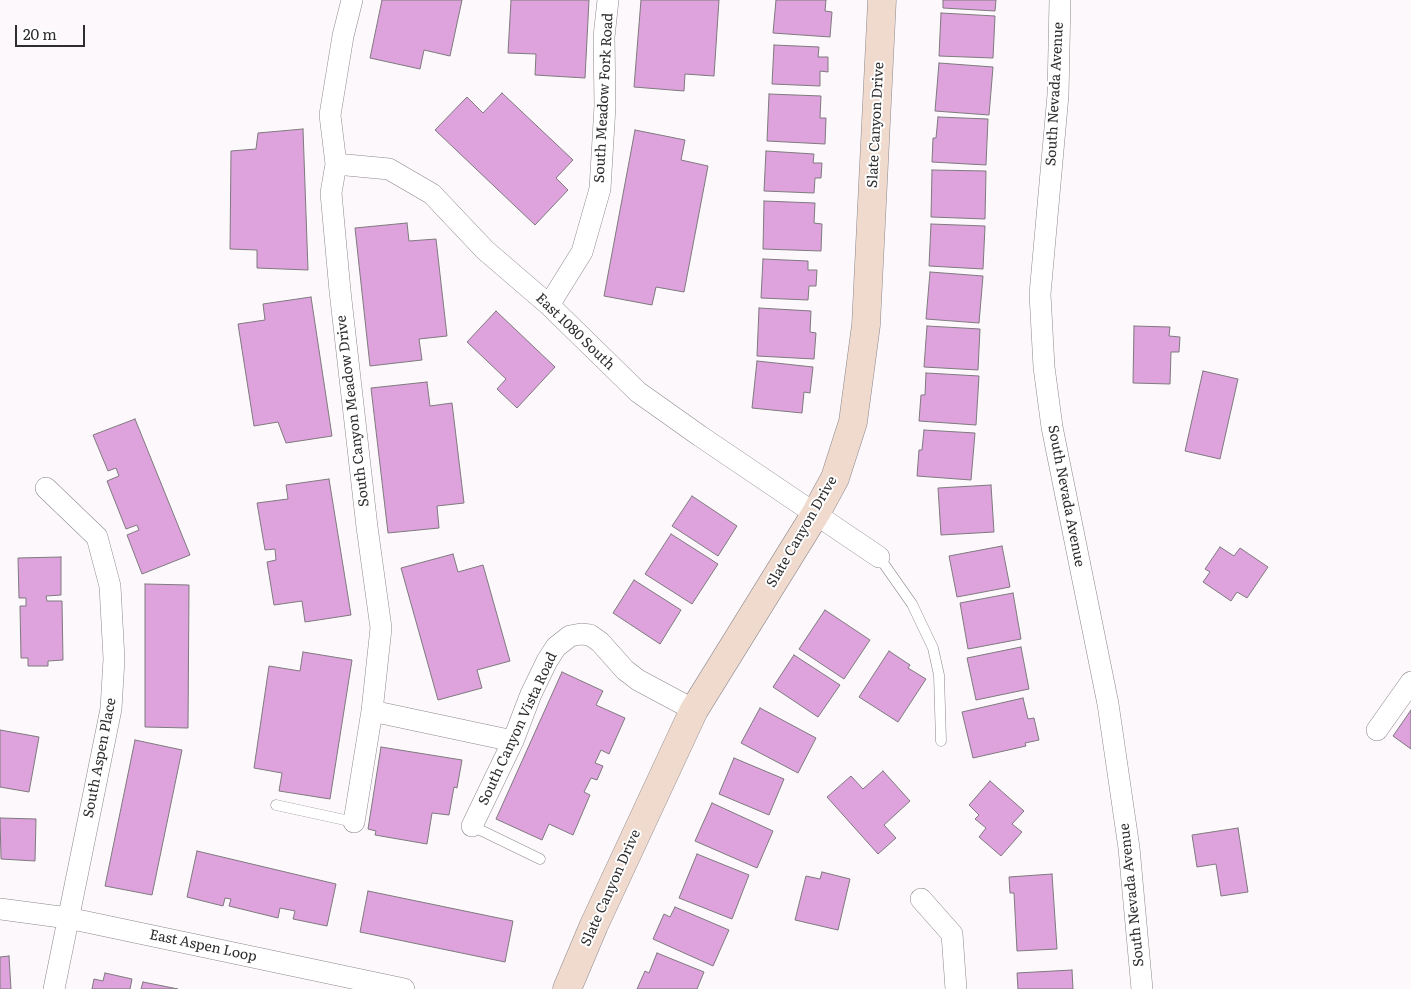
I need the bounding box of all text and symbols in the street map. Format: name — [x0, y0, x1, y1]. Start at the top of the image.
street label: South Meadow Fork Road — [591, 13, 617, 183]
scale bar — [18, 15, 88, 47]
street label: South Nevada Avenue — [1043, 21, 1067, 167]
text: 20 m — [23, 22, 57, 45]
street label: Slate Canyon Drive — [864, 62, 888, 188]
street label: East 1080 South — [532, 290, 618, 374]
street label: South Canyon Meadow Drive — [333, 314, 373, 508]
street label: South Nevada Avenue — [1044, 424, 1088, 568]
street label: Slate Canyon Drive — [763, 473, 841, 591]
street label: South Canyon Vista Road — [475, 650, 561, 808]
street label: South Aspen Place — [80, 697, 120, 819]
street label: South Nevada Avenue — [1116, 822, 1148, 968]
street label: Slate Canyon Drive — [578, 827, 644, 949]
street label: East Aspen Loop — [148, 926, 258, 966]

